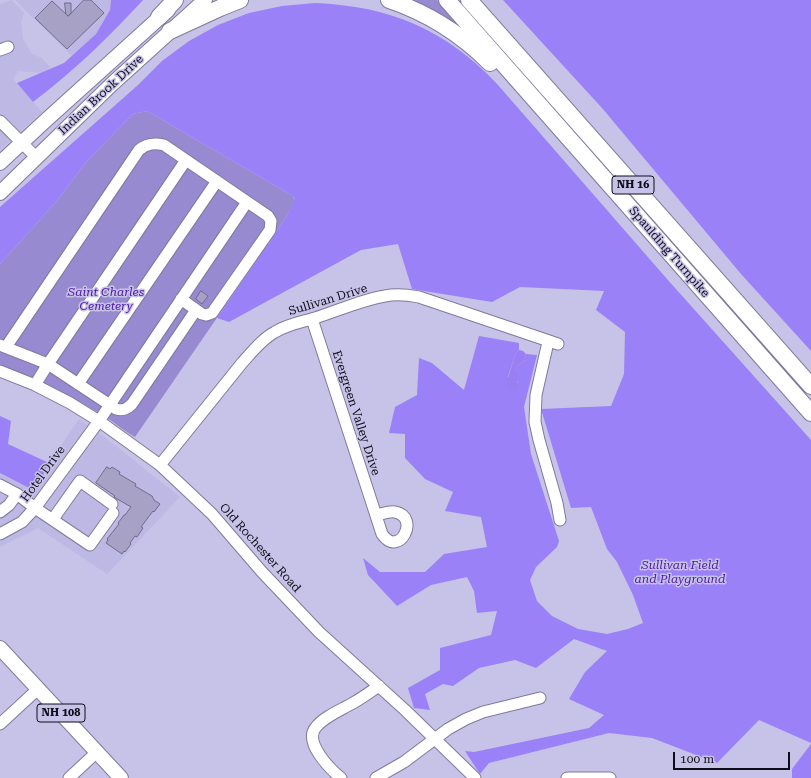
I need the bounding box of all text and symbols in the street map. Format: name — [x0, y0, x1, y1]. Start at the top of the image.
street label: Indian Brook Drive — [56, 52, 146, 138]
road number: NH 16 — [612, 176, 654, 194]
street label: Spaulding Turnpike — [626, 204, 712, 300]
street label: Sullivan Drive — [287, 281, 369, 319]
park label: Saint Charles Cemetery — [68, 285, 144, 313]
street label: Evergreen Valley Drive — [329, 349, 383, 477]
street label: Hotel Drive — [18, 443, 68, 505]
street label: Old Rochester Road — [216, 501, 304, 595]
park label: Sullivan Field and Playground — [635, 558, 725, 586]
road number: NH 108 — [37, 704, 85, 722]
scale bar — [675, 744, 792, 770]
text: 100 m — [680, 752, 714, 766]

